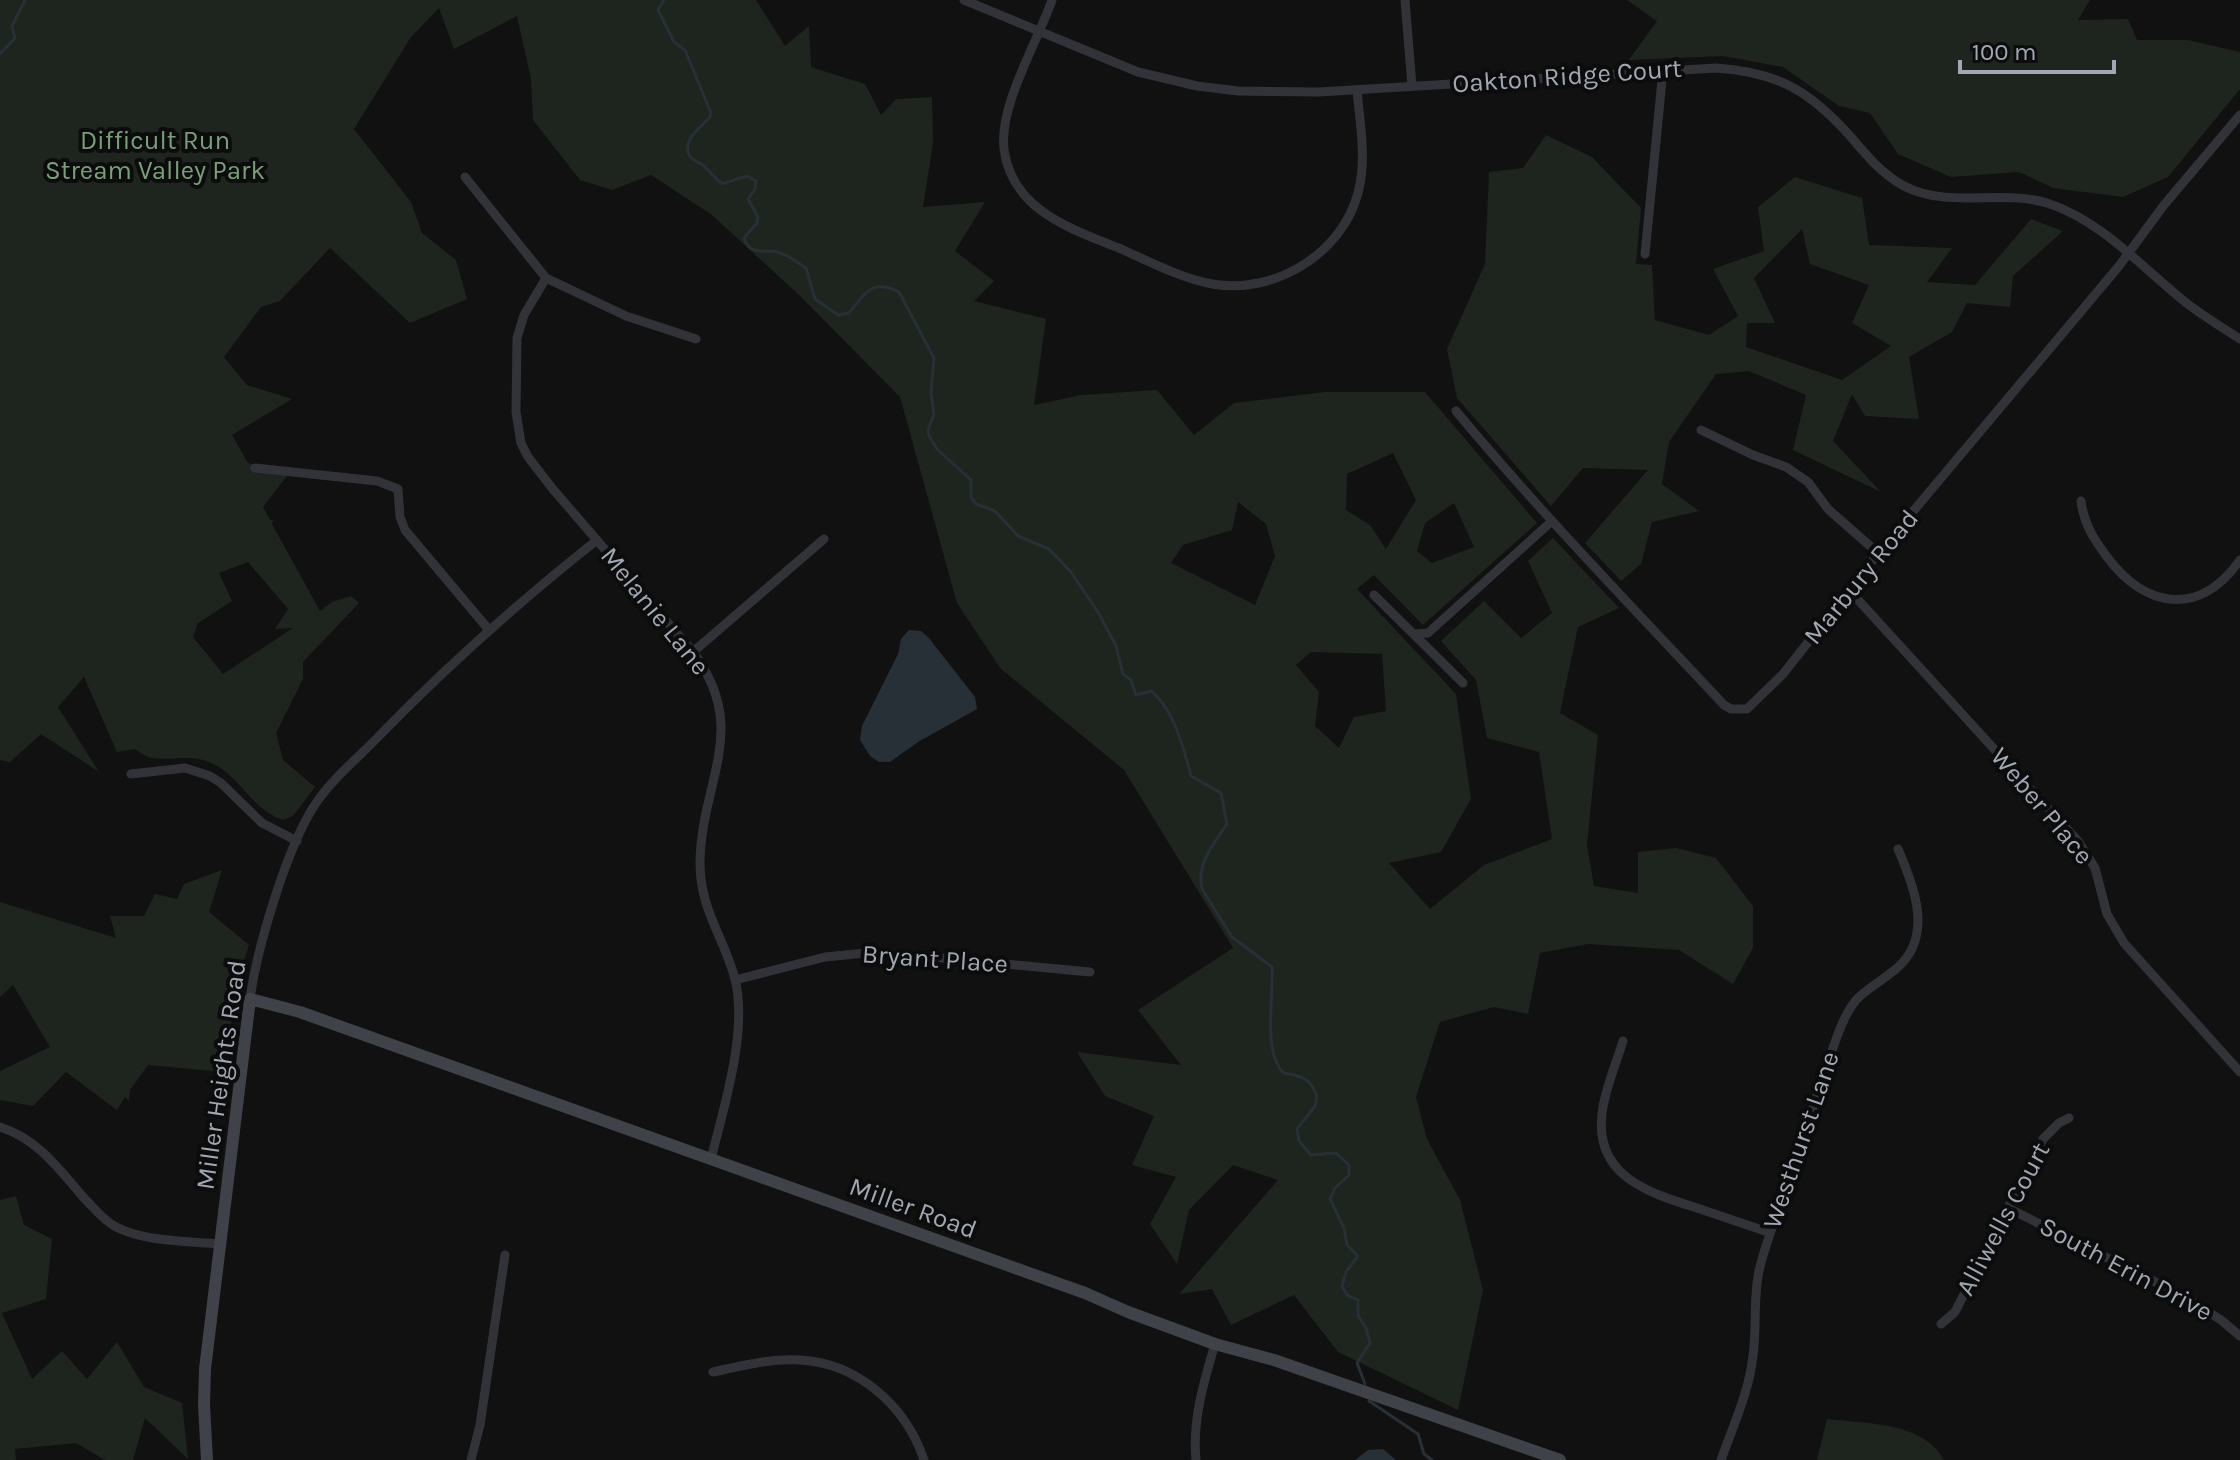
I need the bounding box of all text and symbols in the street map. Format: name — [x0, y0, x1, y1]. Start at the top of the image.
scale bar — [1960, 24, 2114, 74]
text: 100 m — [1972, 38, 2037, 66]
street label: Oakton Ridge Court — [1451, 53, 1683, 99]
park label: Difficult Run Stream Valley Park — [45, 125, 265, 186]
street label: Marbury Road — [1797, 503, 1925, 651]
street label: Melanie Lane — [594, 541, 716, 681]
street label: Weber Place — [1984, 741, 2100, 871]
street label: Bryant Place — [861, 938, 1009, 980]
street label: Miller Heights Road — [190, 958, 252, 1192]
street label: Westhurst Lane — [1756, 1047, 1846, 1233]
street label: Alliwells Court — [1950, 1137, 2056, 1301]
street label: Miller Road — [845, 1171, 981, 1245]
street label: South Erin Drive — [2034, 1210, 2218, 1328]

